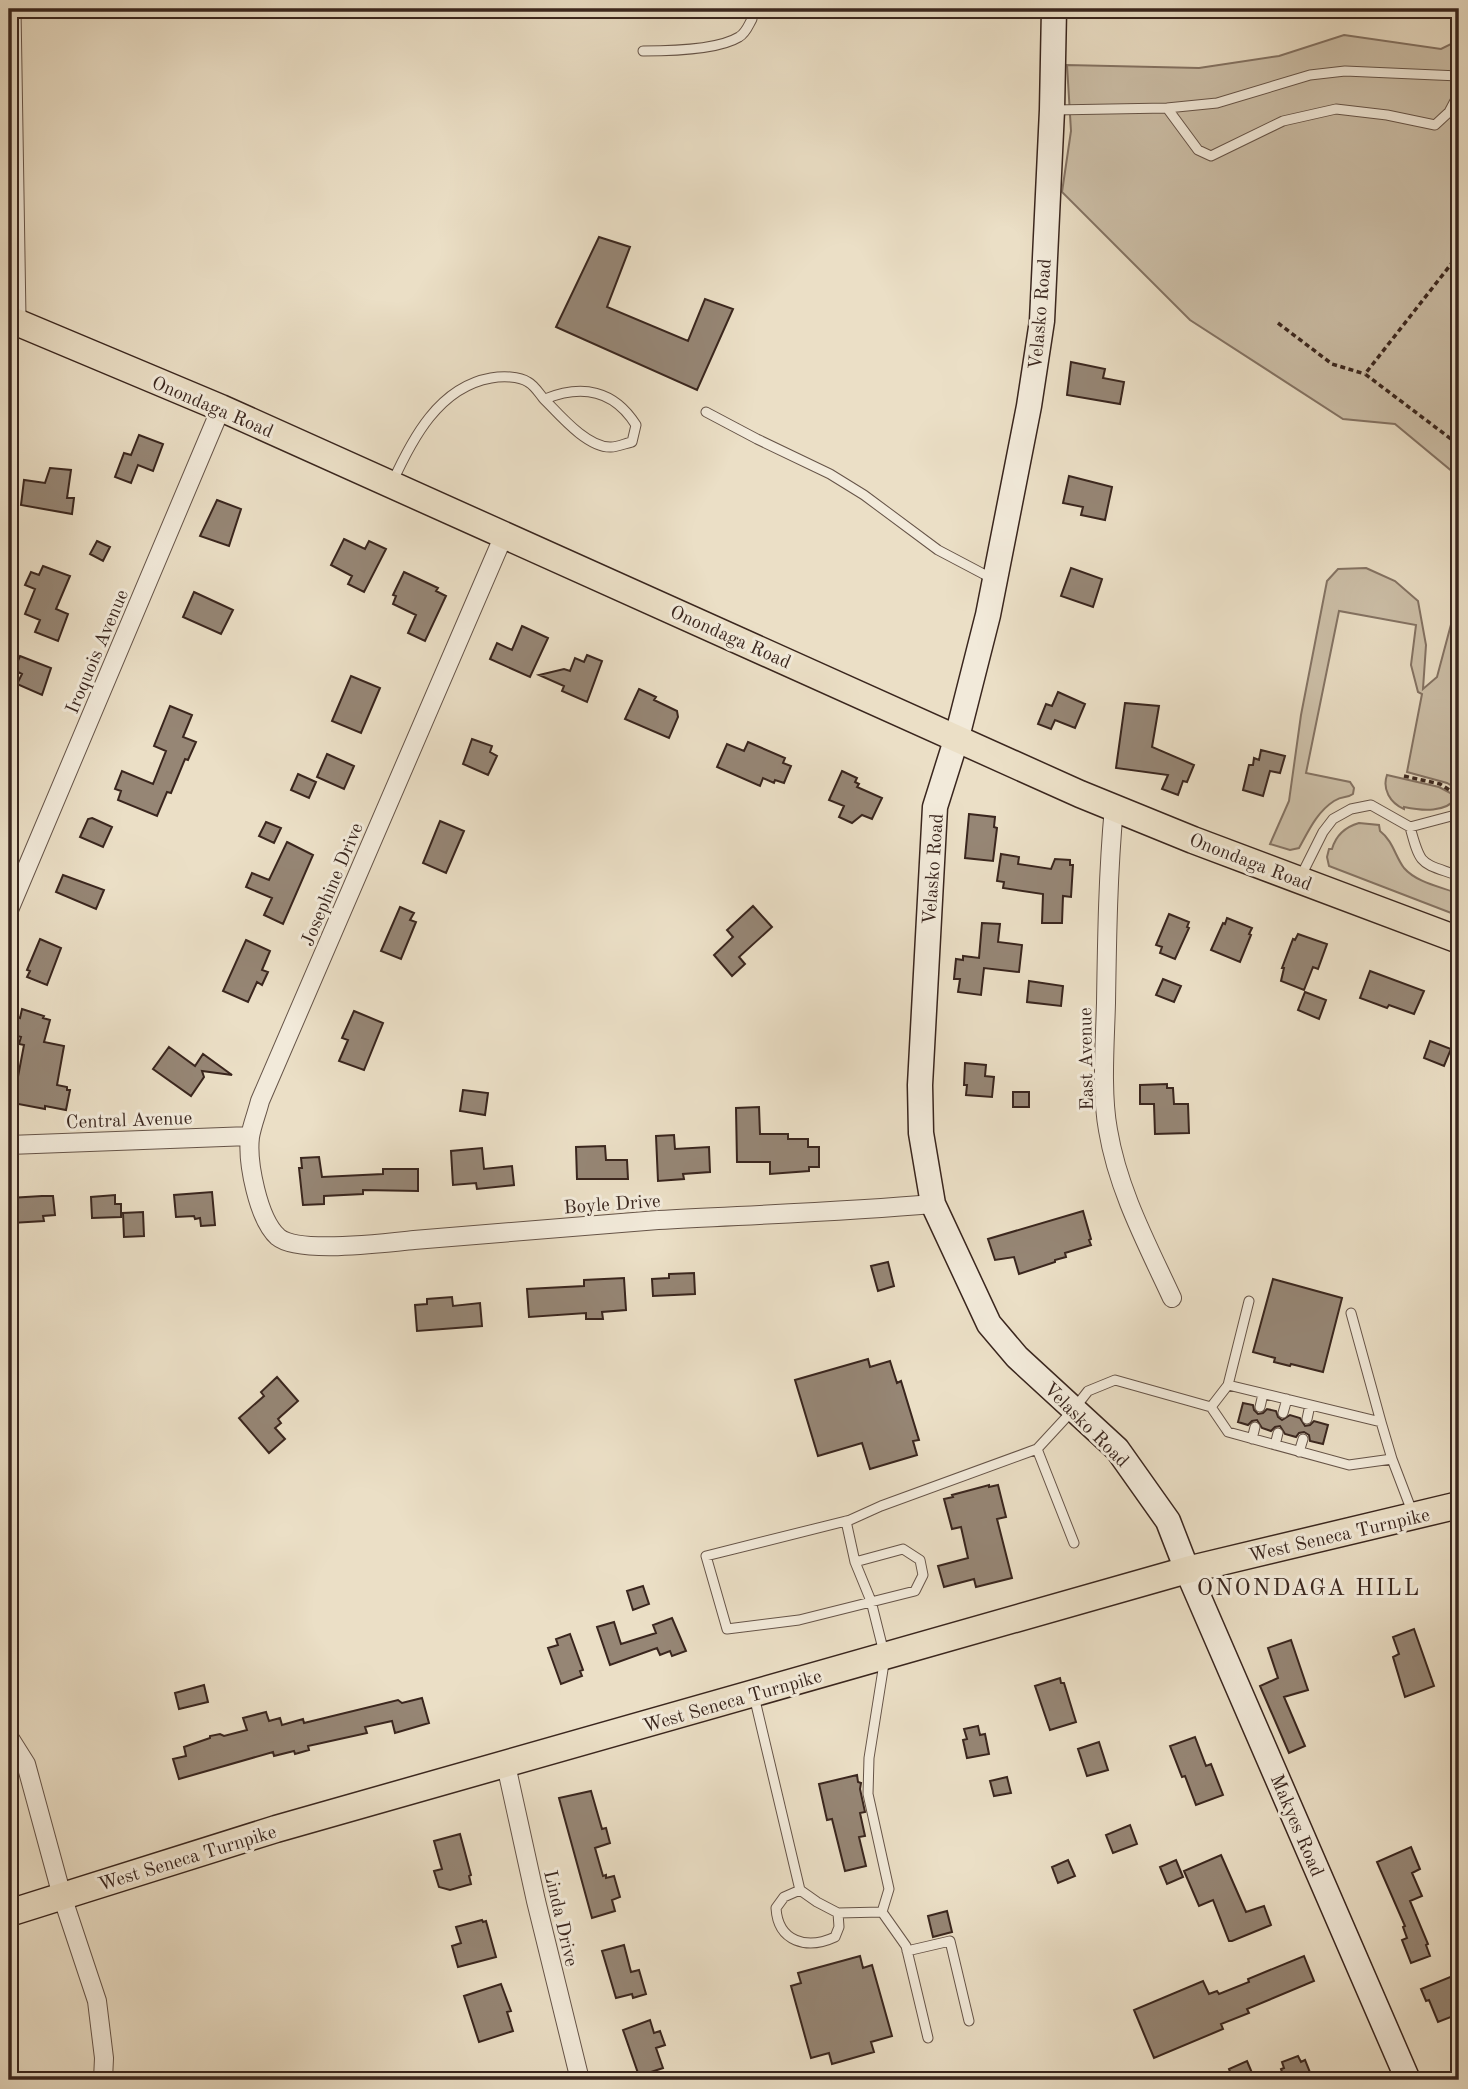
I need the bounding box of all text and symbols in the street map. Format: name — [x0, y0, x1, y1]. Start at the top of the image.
street label: Velasko Road — [1027, 258, 1056, 370]
street label: Onondaga Road — [149, 374, 276, 442]
street label: Iroquois Avenue — [64, 587, 133, 717]
street label: Onondaga Road — [667, 603, 793, 673]
street label: Velasko Road — [921, 813, 948, 925]
street label: Josephine Drive — [299, 821, 368, 949]
street label: Onondaga Road — [1186, 831, 1314, 895]
street label: East Avenue — [1077, 1007, 1098, 1111]
street label: Central Avenue — [66, 1110, 193, 1133]
street label: Boyle Drive — [563, 1193, 661, 1218]
street label: Velasko Road — [1039, 1380, 1131, 1472]
street label: West Seneca Turnpike — [1247, 1506, 1432, 1567]
district label: ONONDAGA HILL — [1197, 1577, 1421, 1600]
street label: West Seneca Turnpike — [641, 1668, 824, 1737]
street label: Makyes Road — [1266, 1772, 1326, 1880]
street label: West Seneca Turnpike — [96, 1823, 279, 1896]
street label: Linda Drive — [539, 1868, 580, 1969]

